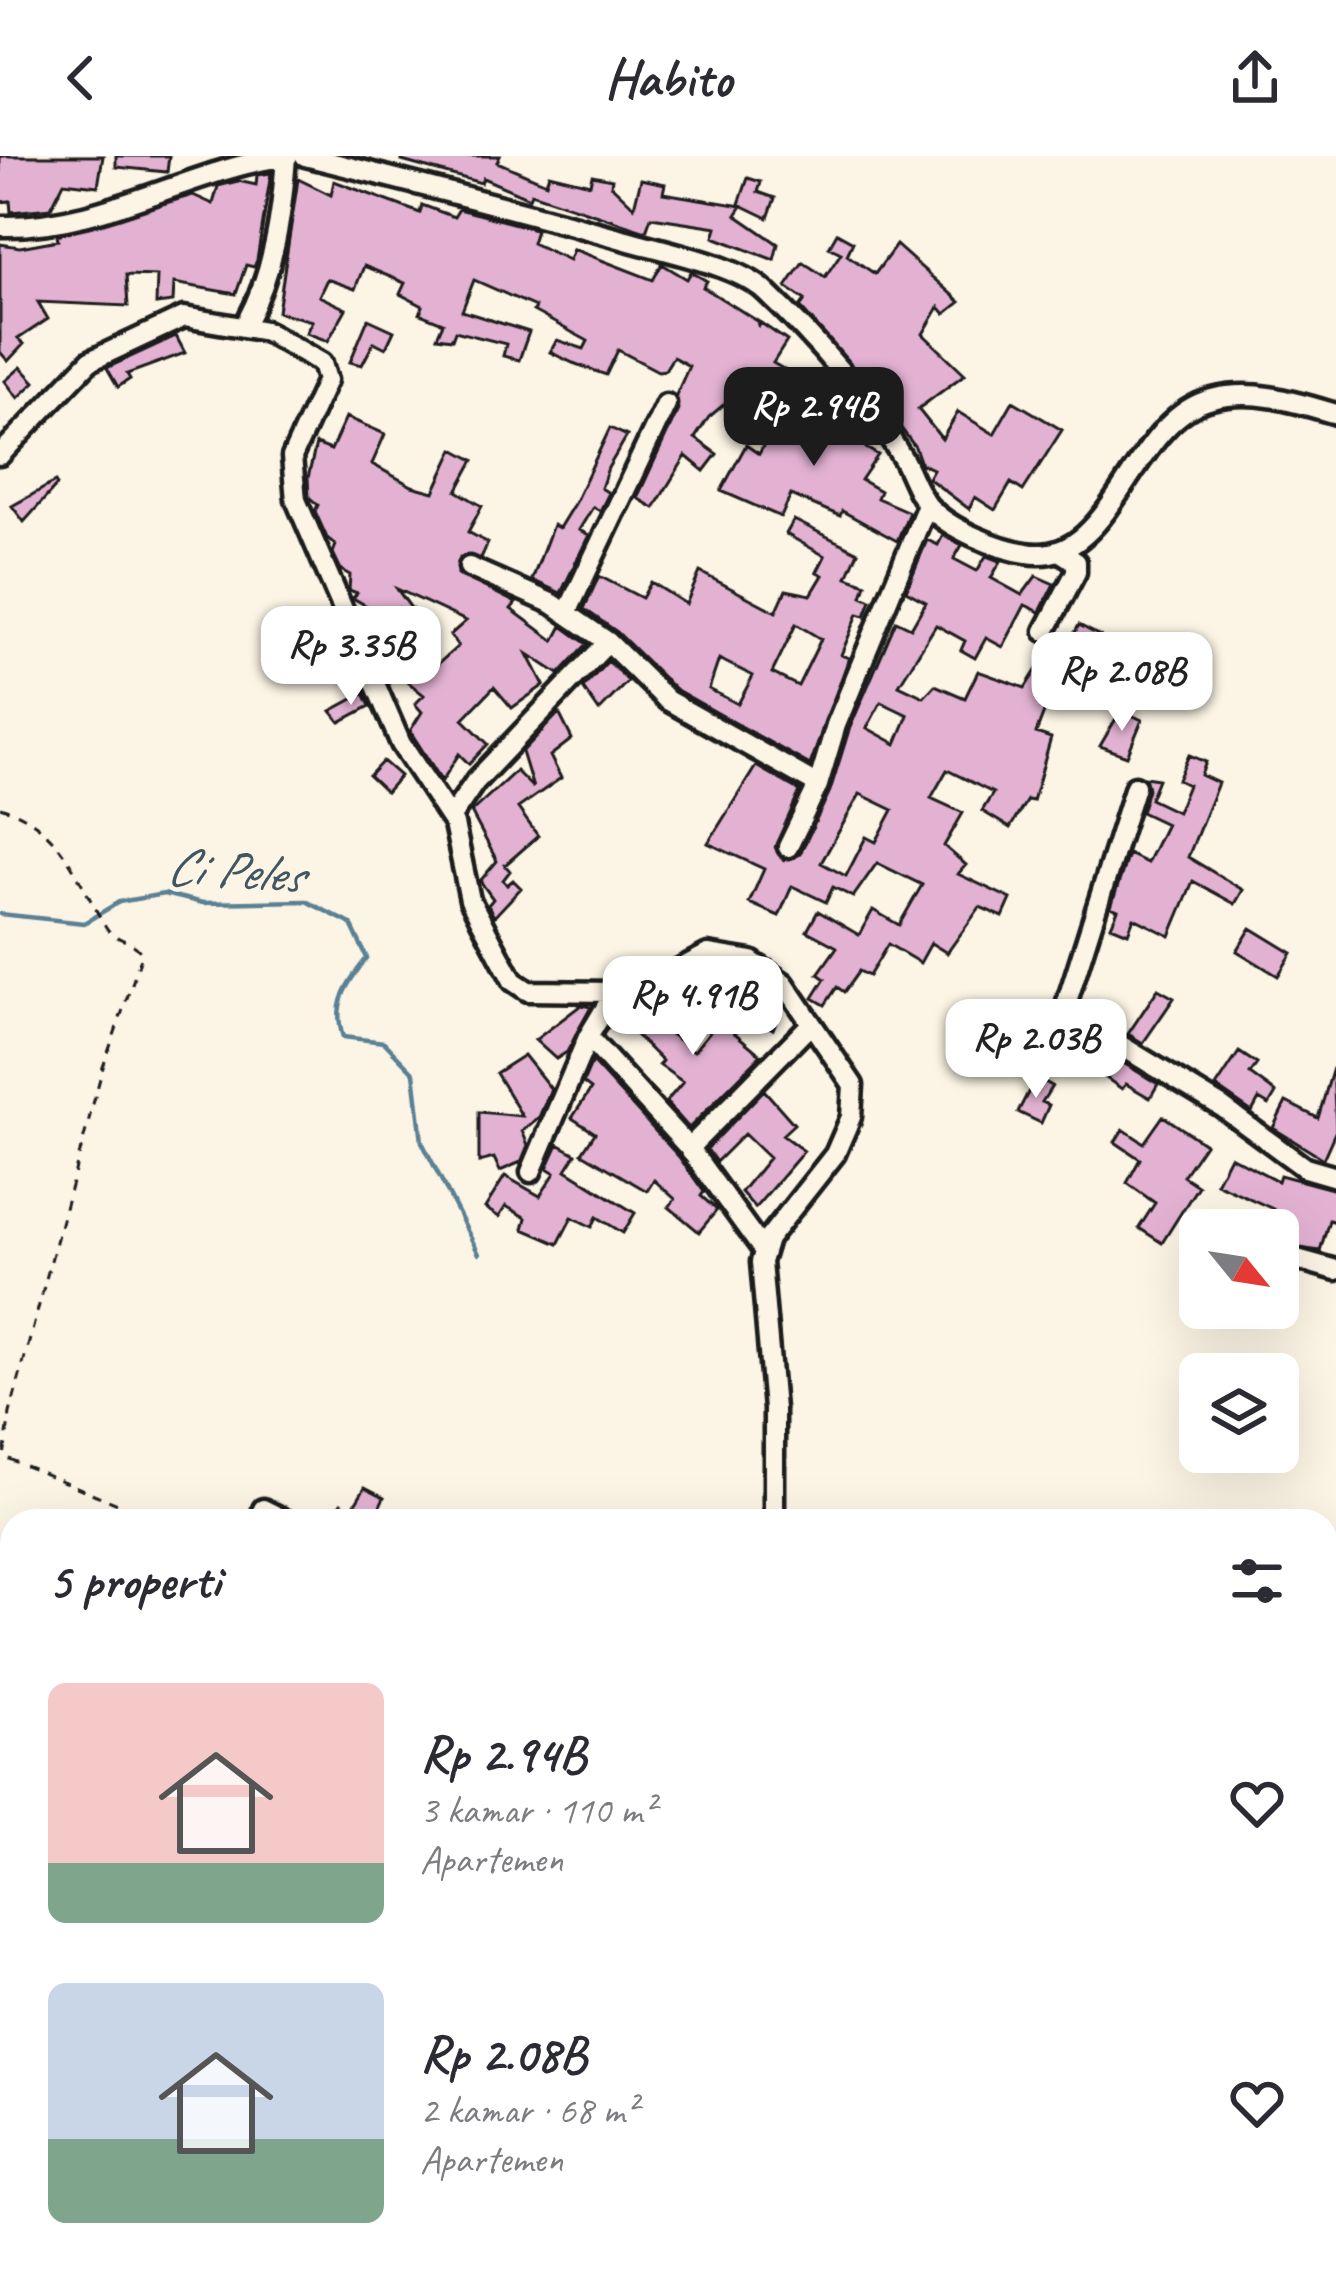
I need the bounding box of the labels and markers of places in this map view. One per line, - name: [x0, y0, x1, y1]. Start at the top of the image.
- pin: Rp 2.94B: [690, 367, 938, 469]
- pin: Rp 3.35B: [227, 606, 475, 708]
- pin: Rp 2.08B: [998, 632, 1246, 734]
- pin: Rp 4.91B: [569, 956, 817, 1058]
- pin: Rp 2.03B: [912, 999, 1160, 1101]

